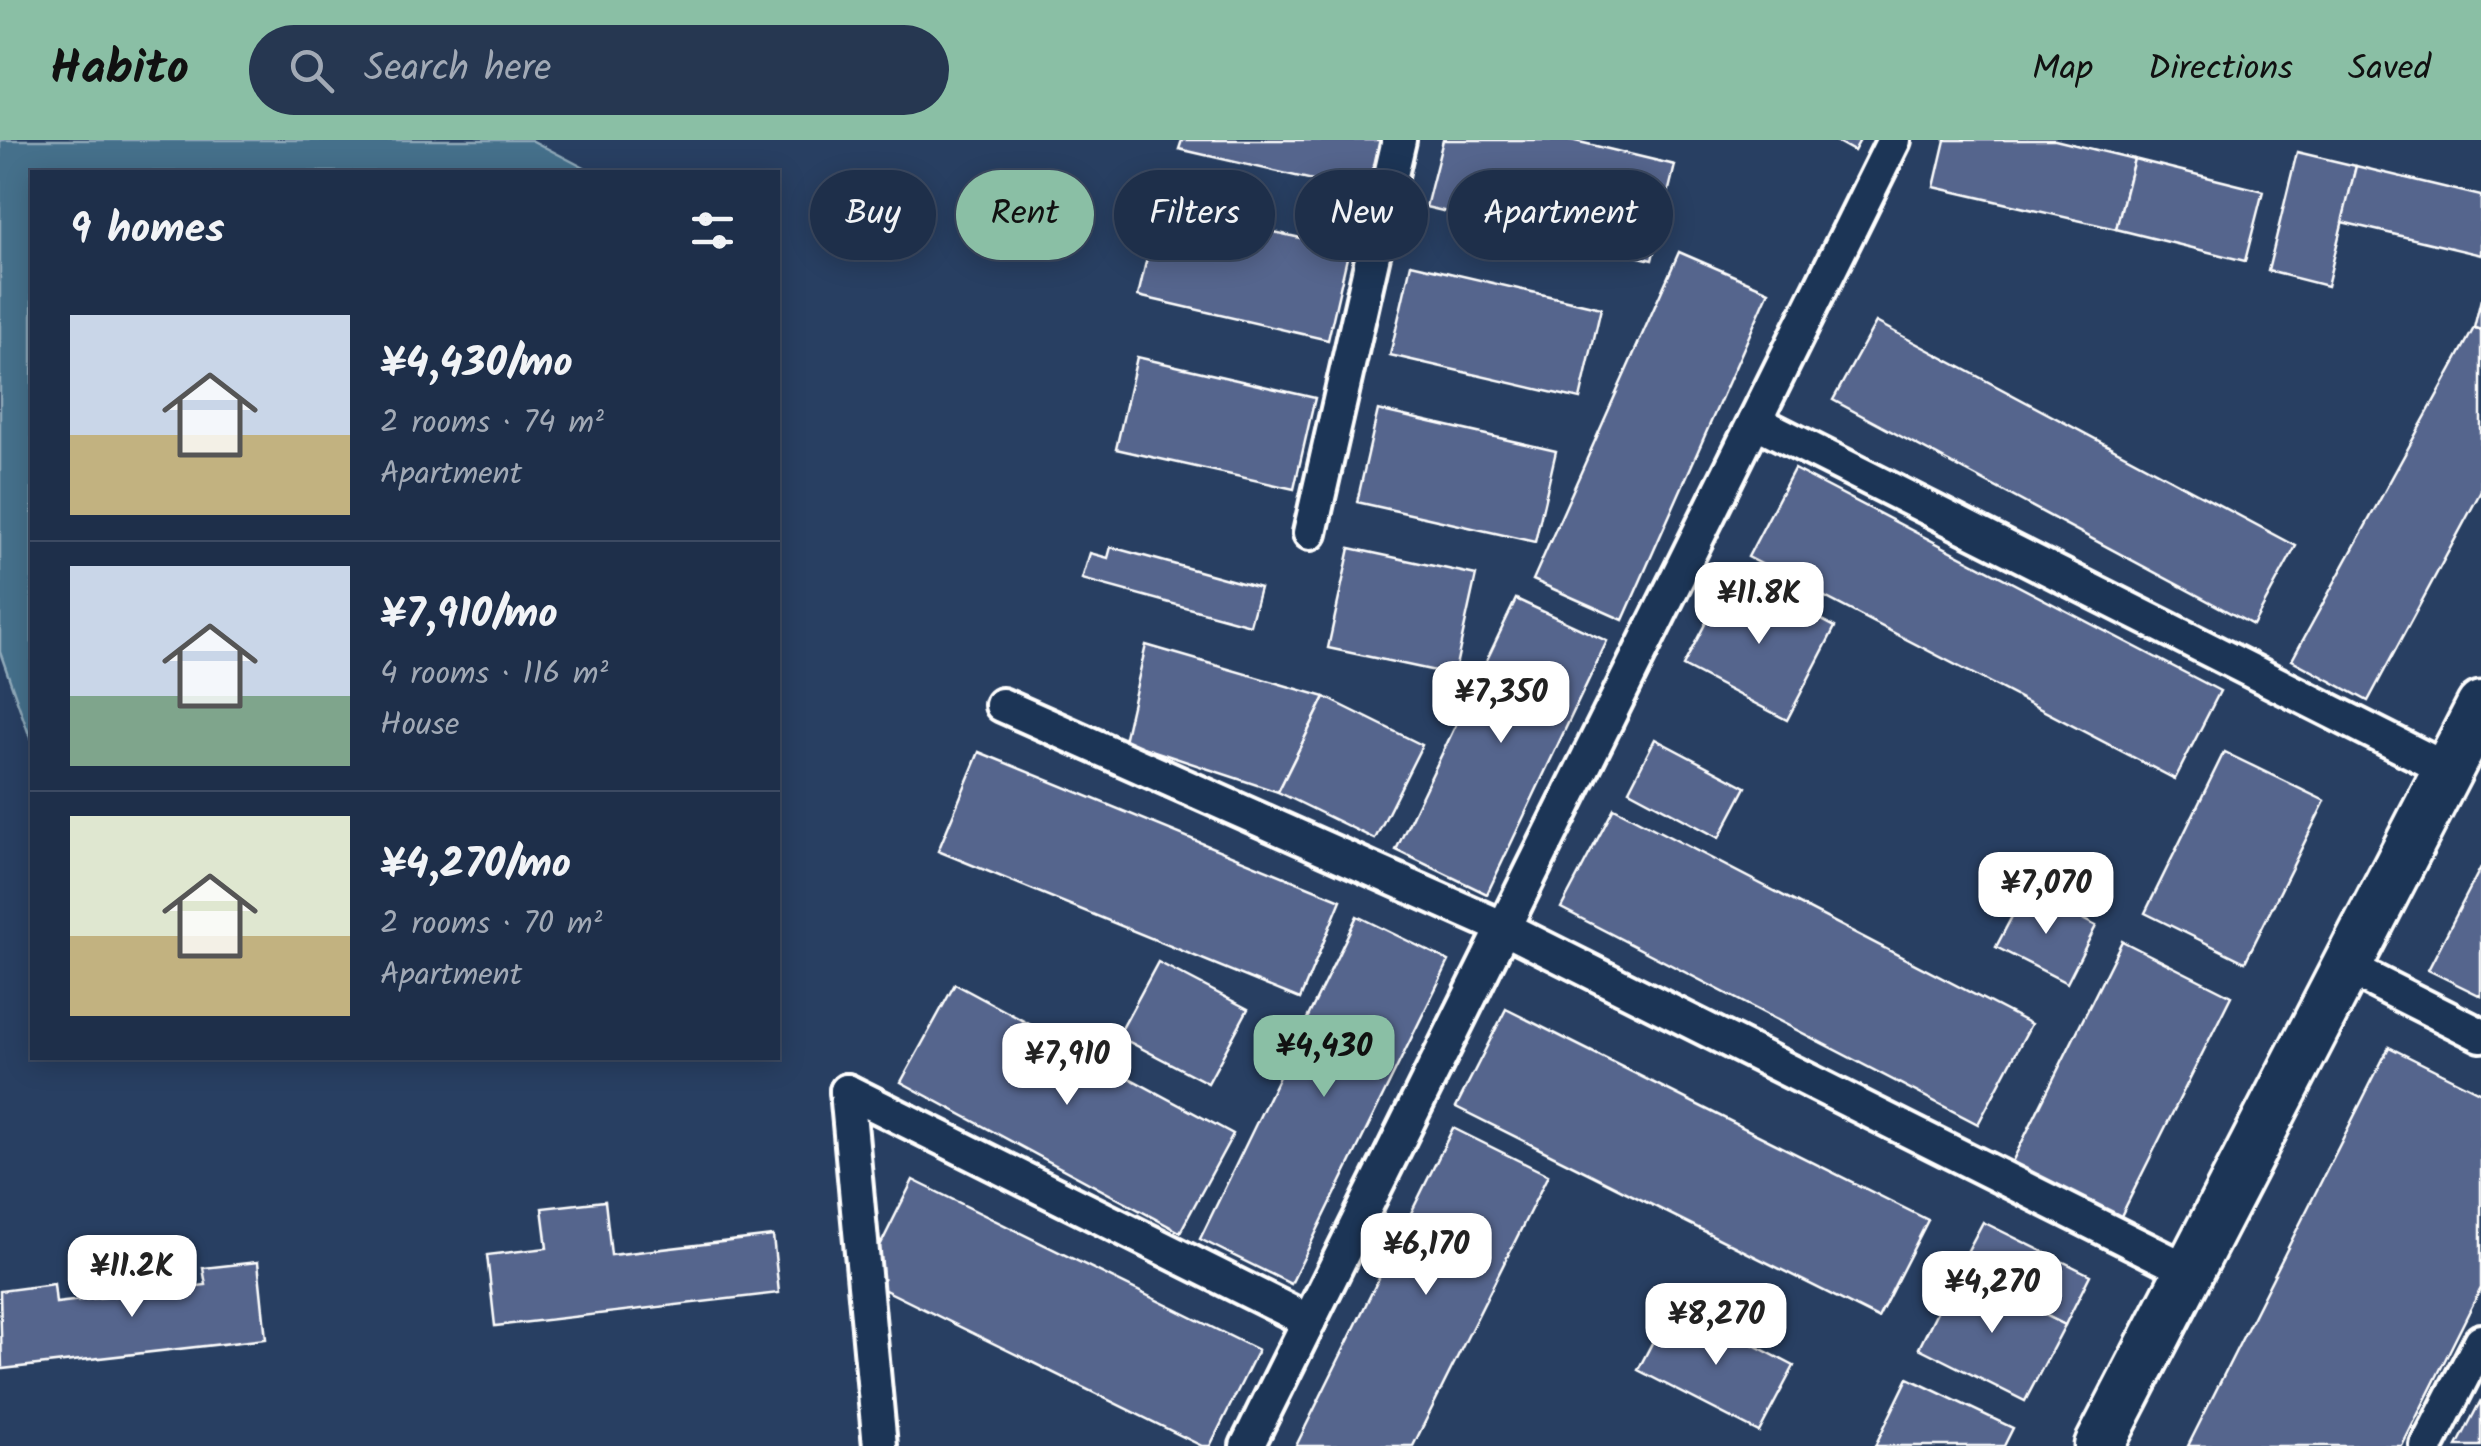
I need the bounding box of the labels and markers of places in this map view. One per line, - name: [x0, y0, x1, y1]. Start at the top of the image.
- pin: ¥11.8K: [1678, 562, 1840, 647]
- pin: ¥7,350: [1420, 661, 1582, 746]
- pin: ¥7,070: [1965, 852, 2127, 937]
- pin: ¥4,430: [1243, 1015, 1405, 1100]
- pin: ¥7,910: [986, 1023, 1148, 1108]
- pin: ¥6,170: [1345, 1213, 1507, 1298]
- pin: ¥11.2K: [51, 1235, 213, 1320]
- pin: ¥4,270: [1911, 1251, 2073, 1336]
- pin: ¥8,270: [1635, 1283, 1797, 1368]

